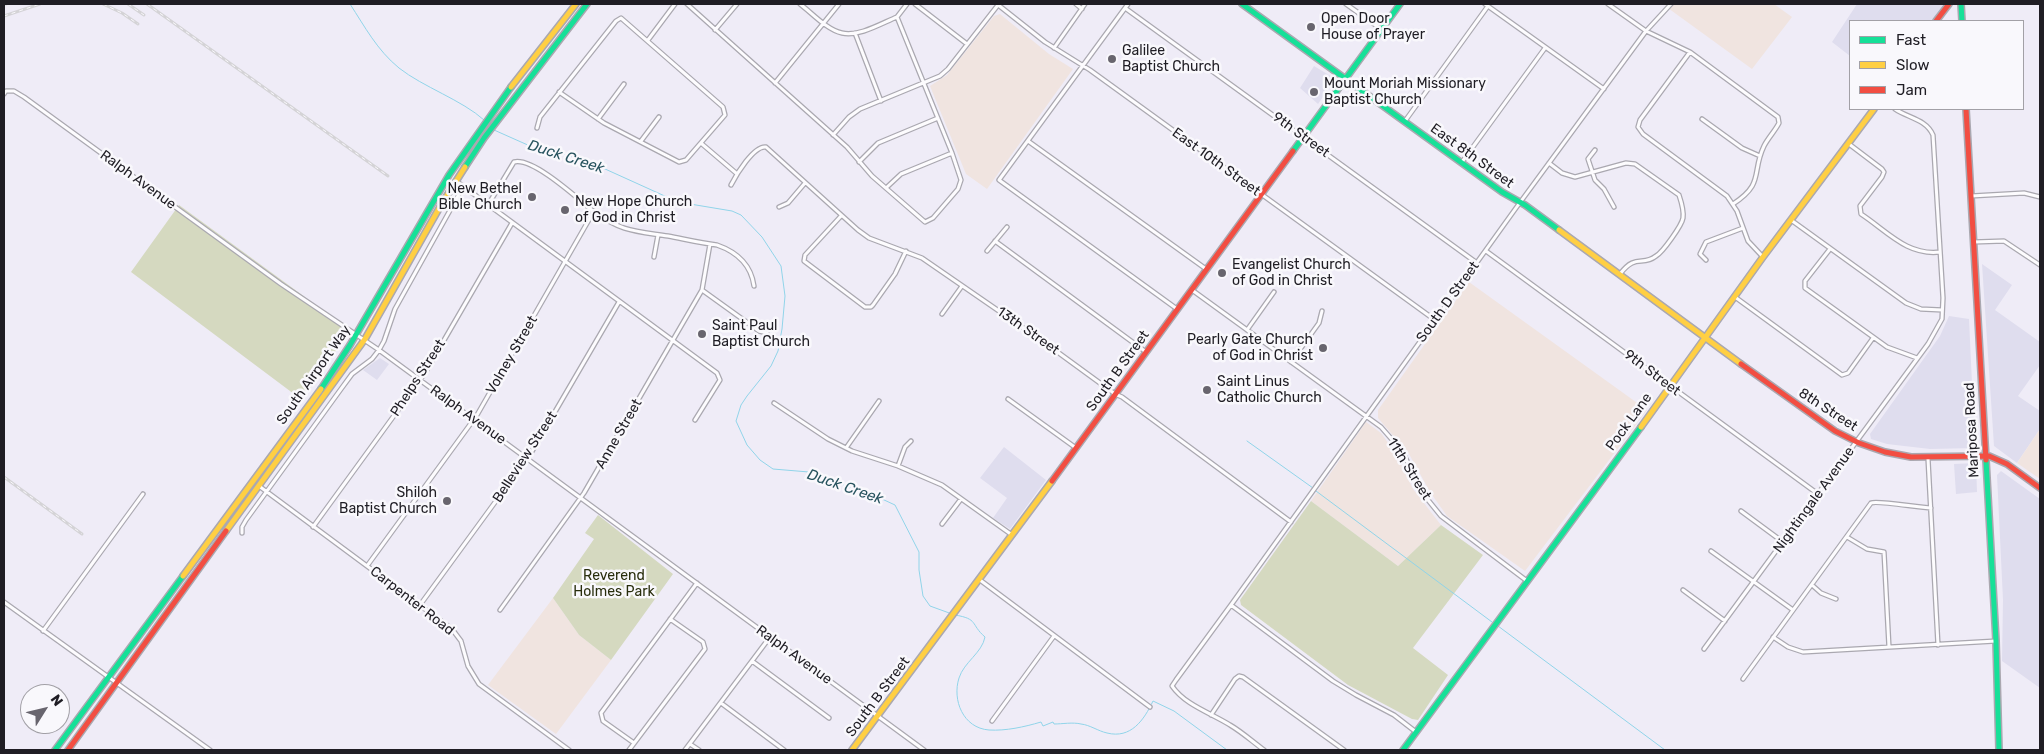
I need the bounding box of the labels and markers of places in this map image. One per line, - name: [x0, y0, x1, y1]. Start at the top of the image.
- place label: Open Door House of Prayer: [1321, 11, 1425, 44]
- marker: Open Door House of Prayer: [1305, 21, 1317, 33]
- place label: Galilee Baptist Church: [1122, 43, 1220, 75]
- marker: Galilee Baptist Church: [1106, 53, 1118, 65]
- place label: Mount Moriah Missionary Baptist Church: [1324, 76, 1486, 108]
- marker: Mount Moriah Missionary Baptist Church: [1308, 86, 1320, 98]
- place label: New Bethel Bible Church: [439, 181, 522, 213]
- marker: New Bethel Bible Church: [526, 191, 538, 203]
- place label: New Hope Church of God in Christ: [575, 194, 692, 226]
- marker: New Hope Church of God in Christ: [559, 204, 571, 216]
- place label: Evangelist Church of God in Christ: [1232, 257, 1351, 290]
- marker: Evangelist Church of God in Christ: [1216, 267, 1228, 279]
- place label: Saint Paul Baptist Church: [712, 318, 810, 351]
- marker: Saint Paul Baptist Church: [696, 328, 708, 340]
- place label: Pearly Gate Church of God in Christ: [1187, 332, 1313, 364]
- marker: Pearly Gate Church of God in Christ: [1317, 342, 1329, 354]
- place label: Saint Linus Catholic Church: [1217, 374, 1322, 407]
- marker: Saint Linus Catholic Church: [1201, 384, 1213, 396]
- place label: Shiloh Baptist Church: [339, 485, 437, 518]
- marker: Shiloh Baptist Church: [441, 495, 453, 507]

